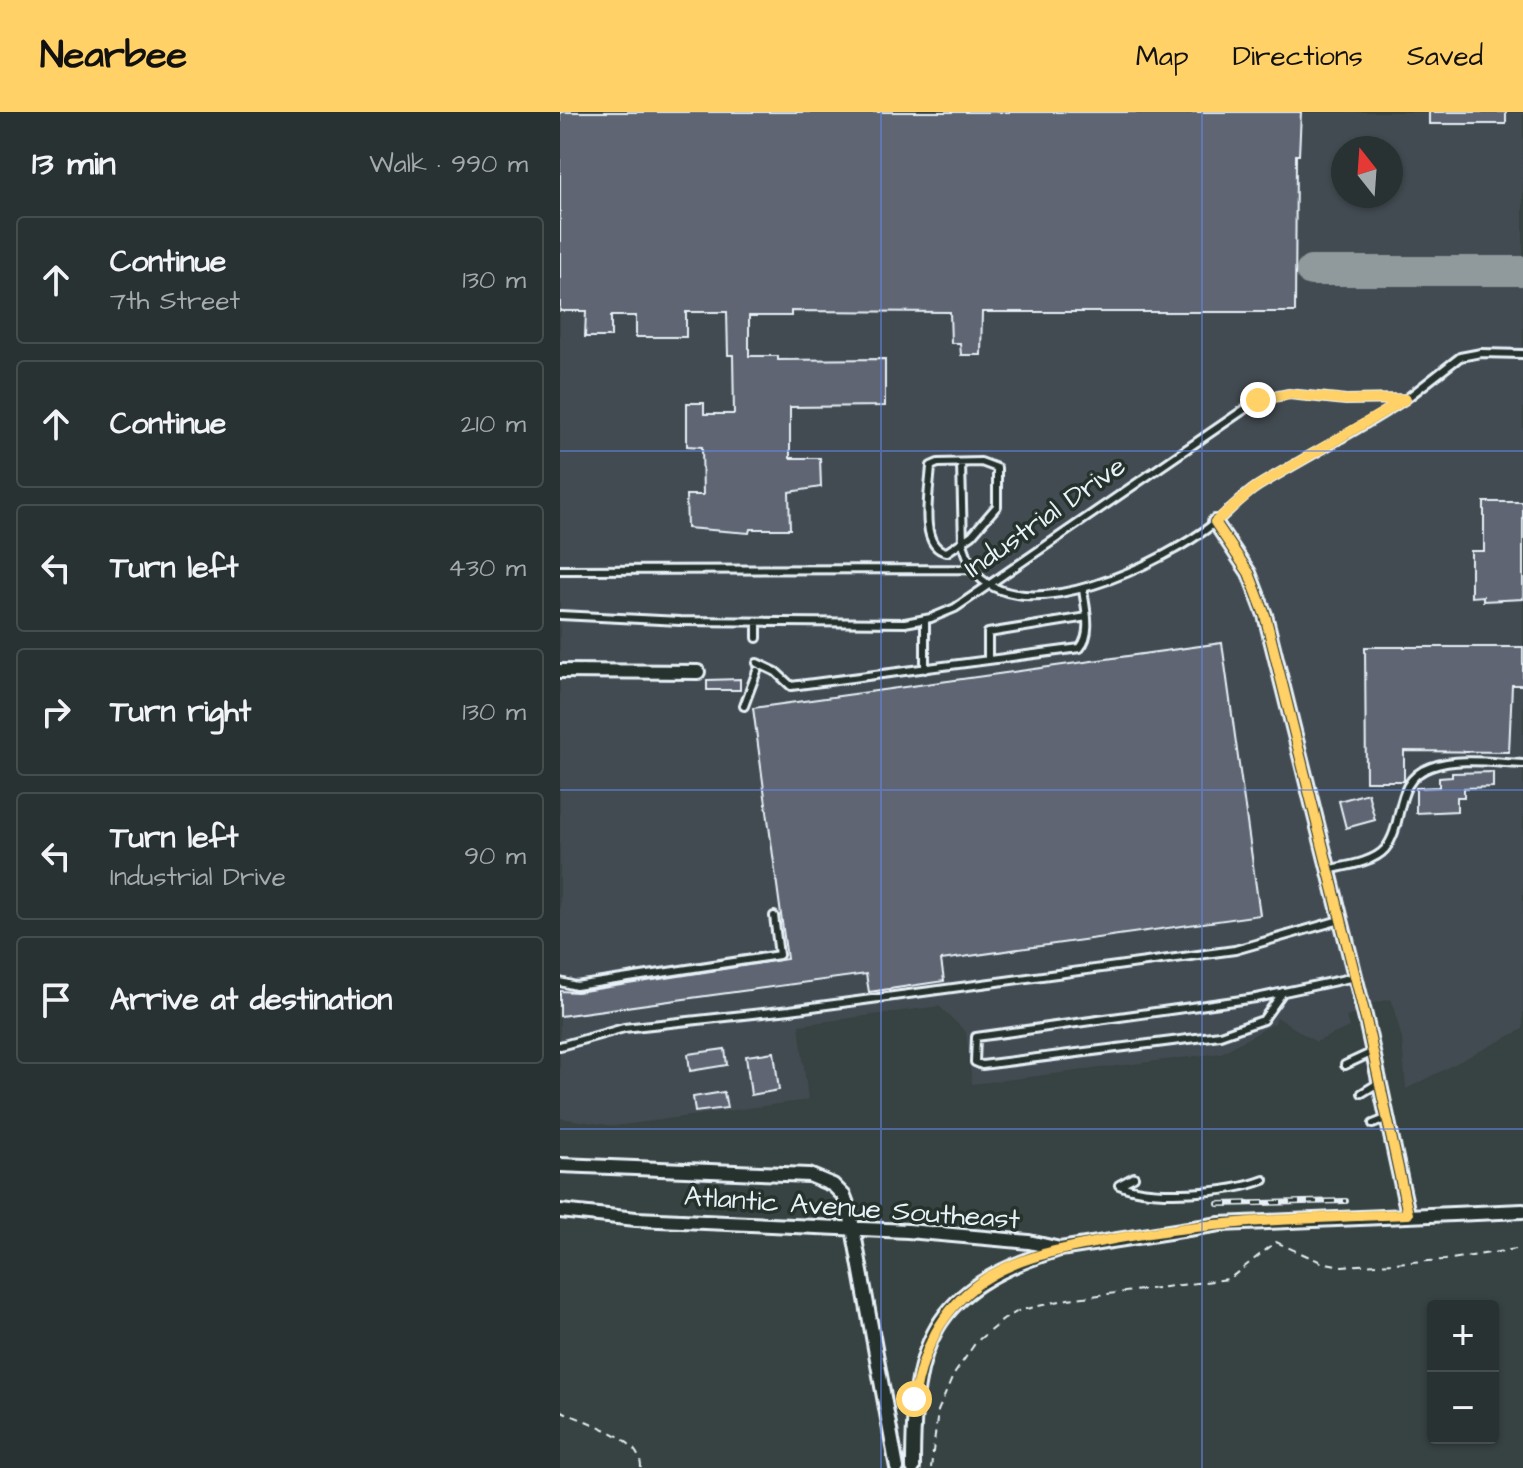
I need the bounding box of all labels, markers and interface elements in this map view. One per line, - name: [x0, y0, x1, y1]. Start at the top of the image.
- text: Nearbee: [40, 30, 187, 82]
- text: Map: [1136, 37, 1189, 76]
- text: Directions: [1233, 37, 1363, 76]
- text: Saved: [1407, 37, 1483, 76]
- north arrow: [1331, 136, 1403, 208]
- text: 13 min: [32, 140, 116, 188]
- text: Walk · 990 m: [369, 146, 528, 182]
- text: Continue: [110, 241, 226, 283]
- icon: ahead: [34, 258, 78, 302]
- text: 130 m: [462, 262, 526, 298]
- text: 7th Street: [110, 283, 240, 319]
- route end: [1240, 382, 1276, 418]
- icon: ahead: [34, 402, 78, 446]
- text: Continue: [110, 403, 226, 445]
- text: 210 m: [461, 406, 526, 442]
- street label: Industrial Drive: [956, 447, 1134, 587]
- icon: left: [34, 546, 78, 590]
- text: Turn left: [110, 547, 238, 589]
- text: 430 m: [448, 550, 526, 586]
- icon: right: [34, 690, 78, 734]
- text: Turn right: [110, 691, 251, 733]
- text: 130 m: [462, 694, 526, 730]
- text: Turn left: [110, 817, 238, 859]
- icon: left: [34, 834, 78, 878]
- text: 90 m: [464, 838, 526, 874]
- text: Industrial Drive: [110, 859, 286, 895]
- icon: arrive: [34, 978, 78, 1022]
- text: Arrive at destination: [110, 979, 392, 1021]
- street label: Atlantic Avenue Southeast: [683, 1177, 1022, 1239]
- map controls: [1427, 1300, 1499, 1444]
- button: +: [1427, 1300, 1499, 1372]
- button: −: [1427, 1372, 1499, 1444]
- route start: [896, 1381, 932, 1417]

